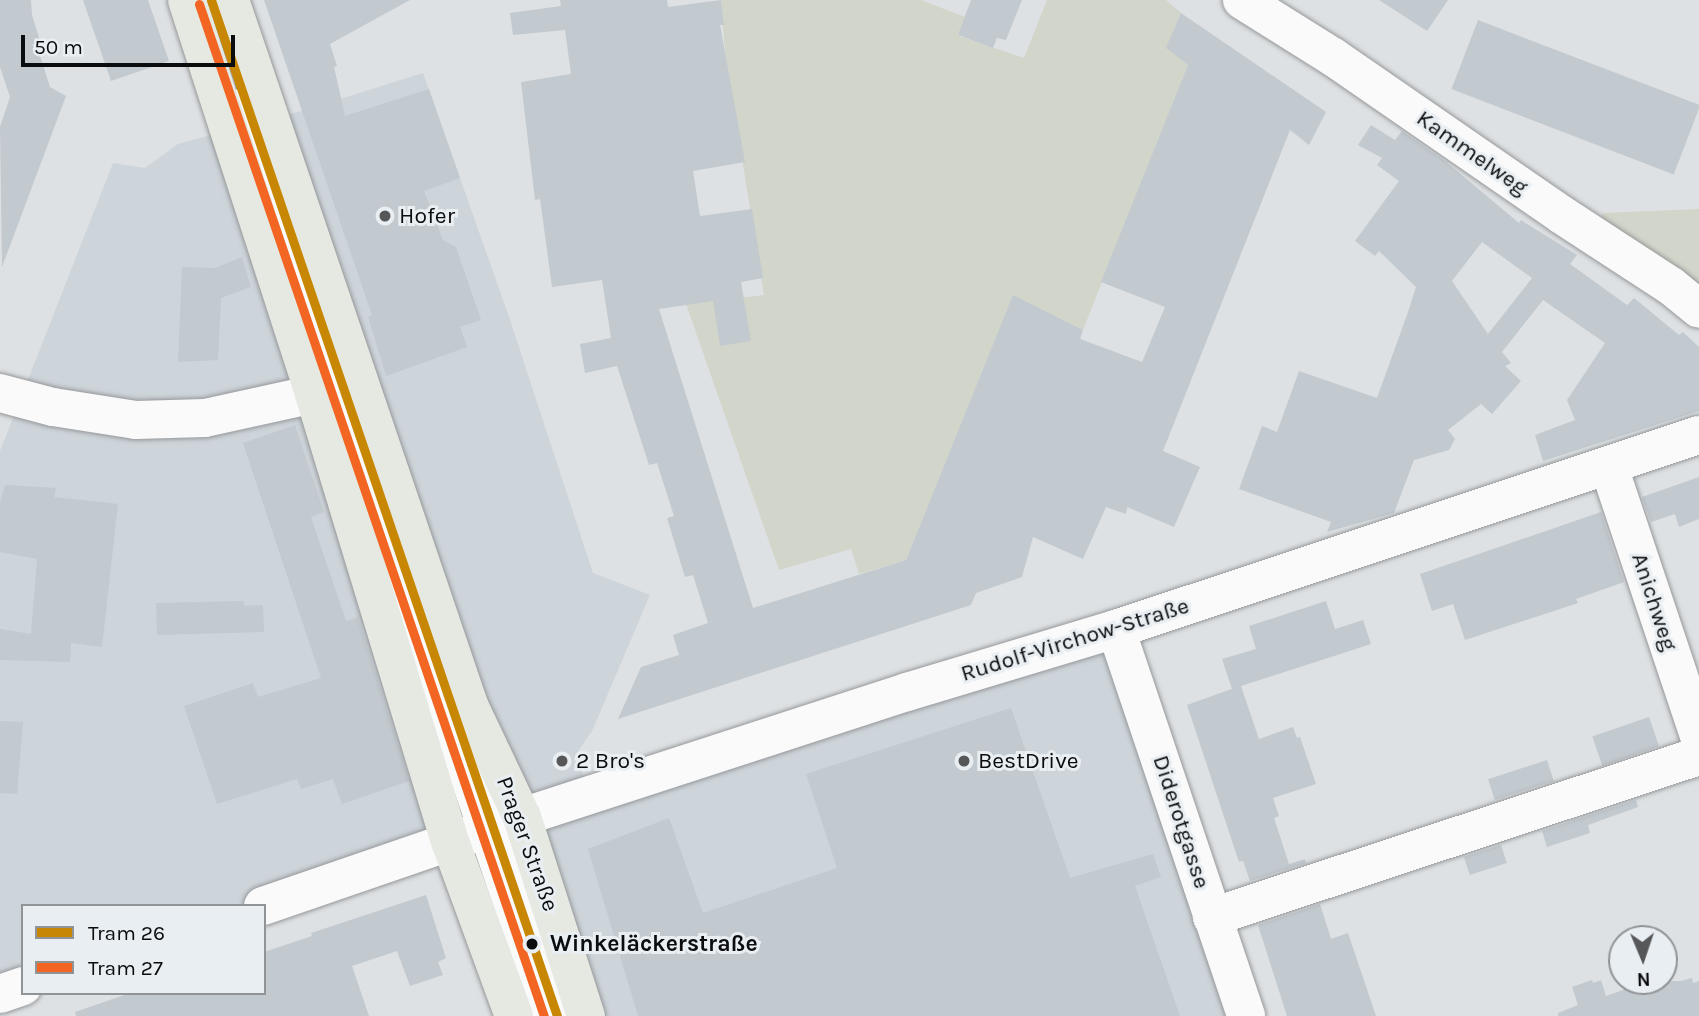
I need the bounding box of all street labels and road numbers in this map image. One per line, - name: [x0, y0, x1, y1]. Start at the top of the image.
- street label: Kammelweg: [1411, 105, 1533, 201]
- street label: Anichweg: [1625, 550, 1683, 654]
- street label: Rudolf-Virchow-Straße: [958, 592, 1192, 688]
- street label: Diderotgasse: [1146, 752, 1216, 892]
- street label: Prager Straße: [490, 773, 564, 915]

